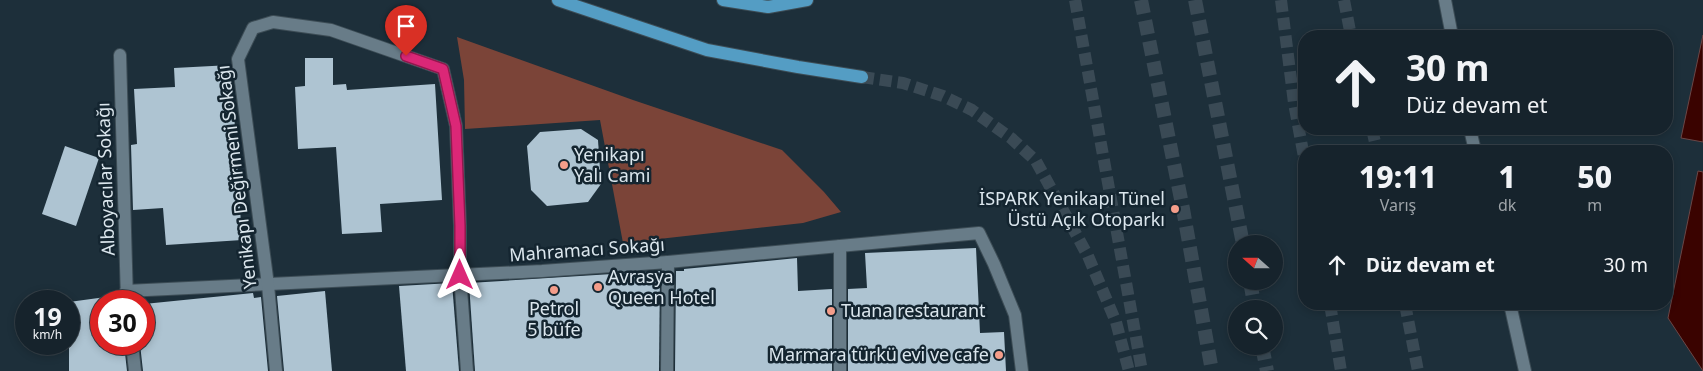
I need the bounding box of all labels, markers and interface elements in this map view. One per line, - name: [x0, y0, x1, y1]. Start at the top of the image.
- pin: [385, 5, 427, 56]
- icon: arrive: [392, 12, 420, 40]
- text: 30 m: [1406, 44, 1489, 91]
- icon: ahead: [1323, 50, 1388, 115]
- street label: Yenikapı Değirmeni Sokağı: [210, 64, 262, 290]
- text: Düz devam et: [1406, 89, 1547, 119]
- street label: Alboyacılar Sokağı: [90, 102, 120, 256]
- place label: Yenikapı Yalı Cami: [574, 142, 650, 187]
- text: 19:11: [1359, 156, 1437, 197]
- text: 1: [1498, 156, 1516, 197]
- text: 50: [1577, 156, 1612, 197]
- marker: Yenikapı Yalı Cami: [558, 159, 570, 171]
- place label: İSPARK Yenikapı Tünel Üstü Açık Otoparkı: [979, 186, 1165, 231]
- text: Varış: [1380, 194, 1416, 216]
- text: dk: [1498, 194, 1516, 216]
- text: m: [1587, 194, 1602, 216]
- marker: İSPARK Yenikapı Tünel Üstü Açık Otoparkı: [1169, 203, 1181, 215]
- street label: Mahramacı Sokağı: [508, 232, 665, 266]
- north arrow: [1228, 235, 1282, 290]
- map controls: [1228, 235, 1283, 355]
- position arrow: [433, 248, 485, 300]
- icon: ahead: [1323, 251, 1351, 279]
- text: Düz devam et: [1366, 252, 1495, 278]
- text: 30 m: [1604, 252, 1648, 278]
- place label: Avrasya Queen Hotel: [608, 264, 715, 309]
- marker: Avrasya Queen Hotel: [592, 281, 604, 293]
- marker: Petrol 5 büfe: [548, 284, 560, 296]
- speed limit sign: 30: [90, 290, 155, 355]
- place label: Petrol 5 büfe: [527, 296, 581, 341]
- place label: Tuana restaurant: [841, 298, 986, 322]
- text: 19: [33, 299, 62, 333]
- button: search: [1228, 300, 1283, 355]
- marker: Tuana restaurant: [825, 305, 837, 317]
- text: km/h: [33, 326, 62, 343]
- place label: Marmara türkü evi ve cafe: [769, 342, 989, 366]
- marker: Marmara türkü evi ve cafe: [993, 349, 1005, 361]

